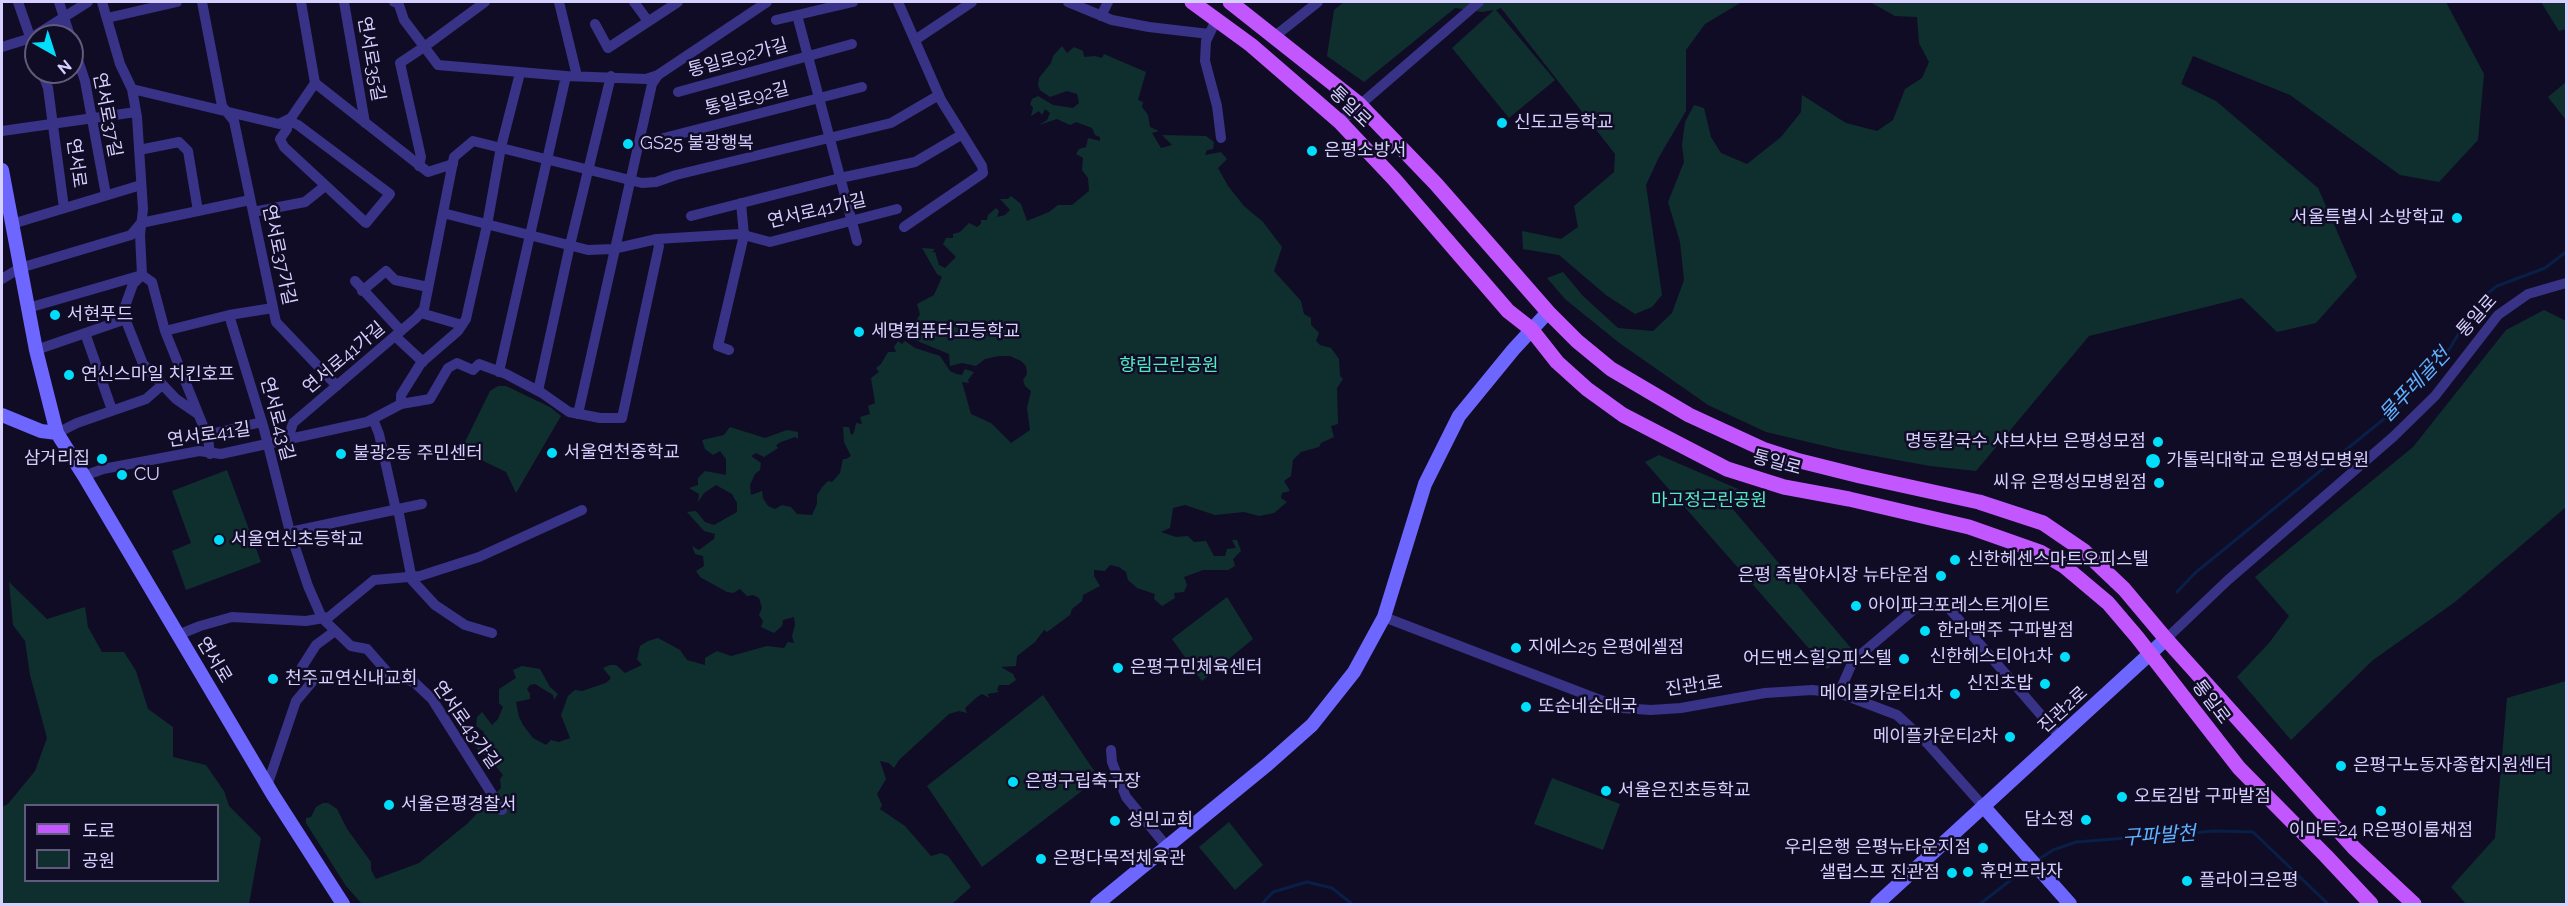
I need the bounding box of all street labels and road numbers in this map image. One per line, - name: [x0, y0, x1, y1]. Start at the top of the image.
- street label: 연서로35길: [353, 15, 389, 103]
- street label: 통일로92가길: [686, 34, 790, 82]
- street label: 연서로37길: [88, 71, 126, 159]
- street label: 통일로92길: [703, 78, 791, 120]
- street label: 통일로: [1325, 82, 1375, 132]
- street label: 연서로: [62, 137, 90, 189]
- street label: 연서로41가길: [766, 189, 868, 233]
- street label: 연서로37가길: [258, 203, 300, 307]
- street label: 통일로: [2452, 290, 2502, 342]
- street label: 연서로41가길: [299, 317, 389, 399]
- street label: 연서로43길: [255, 375, 299, 463]
- street label: 연서로41길: [166, 418, 252, 452]
- street label: 통일로: [1750, 446, 1804, 480]
- street label: 연서로: [192, 633, 236, 687]
- street label: 진관1로: [1664, 671, 1724, 701]
- street label: 통일로: [2187, 676, 2235, 728]
- street label: 연서로43가길: [428, 677, 504, 773]
- street label: 진관2로: [2034, 682, 2092, 738]

